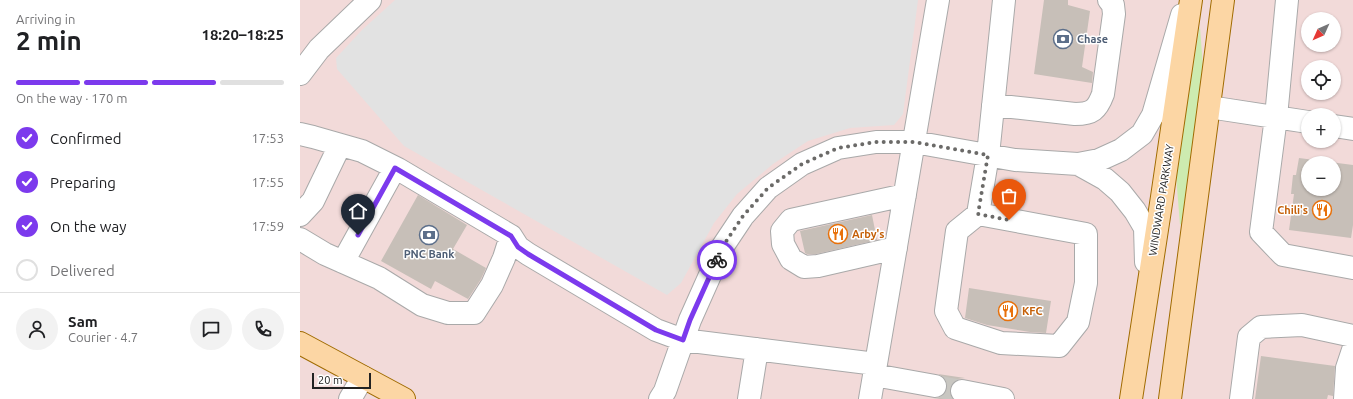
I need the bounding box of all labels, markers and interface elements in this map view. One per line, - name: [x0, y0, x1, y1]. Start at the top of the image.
- text: Arriving in: [16, 12, 75, 26]
- north arrow: [1301, 12, 1341, 52]
- map controls: [1301, 12, 1341, 196]
- text: 2 min: [16, 26, 82, 55]
- text: 18:20–18:25: [201, 26, 284, 43]
- bank icon: Chase: [1052, 28, 1074, 50]
- place label: Chase: [1077, 33, 1108, 45]
- button: locate: [1301, 60, 1341, 100]
- text: On the way · 170 m: [16, 91, 128, 105]
- button: +: [1301, 108, 1341, 148]
- icon: check: [16, 127, 38, 149]
- text: Confirmed: [50, 130, 122, 147]
- text: 17:53: [251, 131, 284, 145]
- street label: WINDWARD PARKWAY: [1146, 143, 1176, 257]
- button: −: [1301, 156, 1341, 196]
- icon: check: [16, 171, 38, 193]
- text: Preparing: [50, 174, 116, 191]
- text: 17:55: [251, 175, 284, 189]
- pin: [992, 179, 1026, 220]
- icon: bag: [998, 185, 1020, 207]
- pin: [341, 194, 375, 235]
- restaurant icon: Chili's: [1311, 199, 1333, 221]
- icon: home: [347, 200, 369, 222]
- place label: Chili's: [1277, 204, 1308, 216]
- icon: check: [16, 215, 38, 237]
- text: On the way: [50, 218, 126, 235]
- text: 17:59: [251, 219, 284, 233]
- restaurant icon: Arby's: [827, 223, 849, 245]
- bank icon: PNC Bank: [418, 224, 440, 246]
- place label: Arby's: [852, 228, 884, 240]
- courier: [697, 240, 737, 280]
- place label: PNC Bank: [404, 248, 455, 260]
- icon: bike: [706, 249, 728, 271]
- text: Delivered: [50, 262, 115, 279]
- restaurant icon: KFC: [997, 300, 1019, 322]
- place label: KFC: [1022, 305, 1042, 317]
- button: person: [16, 308, 58, 350]
- button: chat: [190, 308, 232, 350]
- button: phone: [242, 308, 284, 350]
- text: Sam: [68, 313, 98, 330]
- text: Courier · 4.7: [68, 330, 138, 344]
- scale bar: [312, 371, 371, 390]
- text: 20 m: [318, 374, 342, 386]

